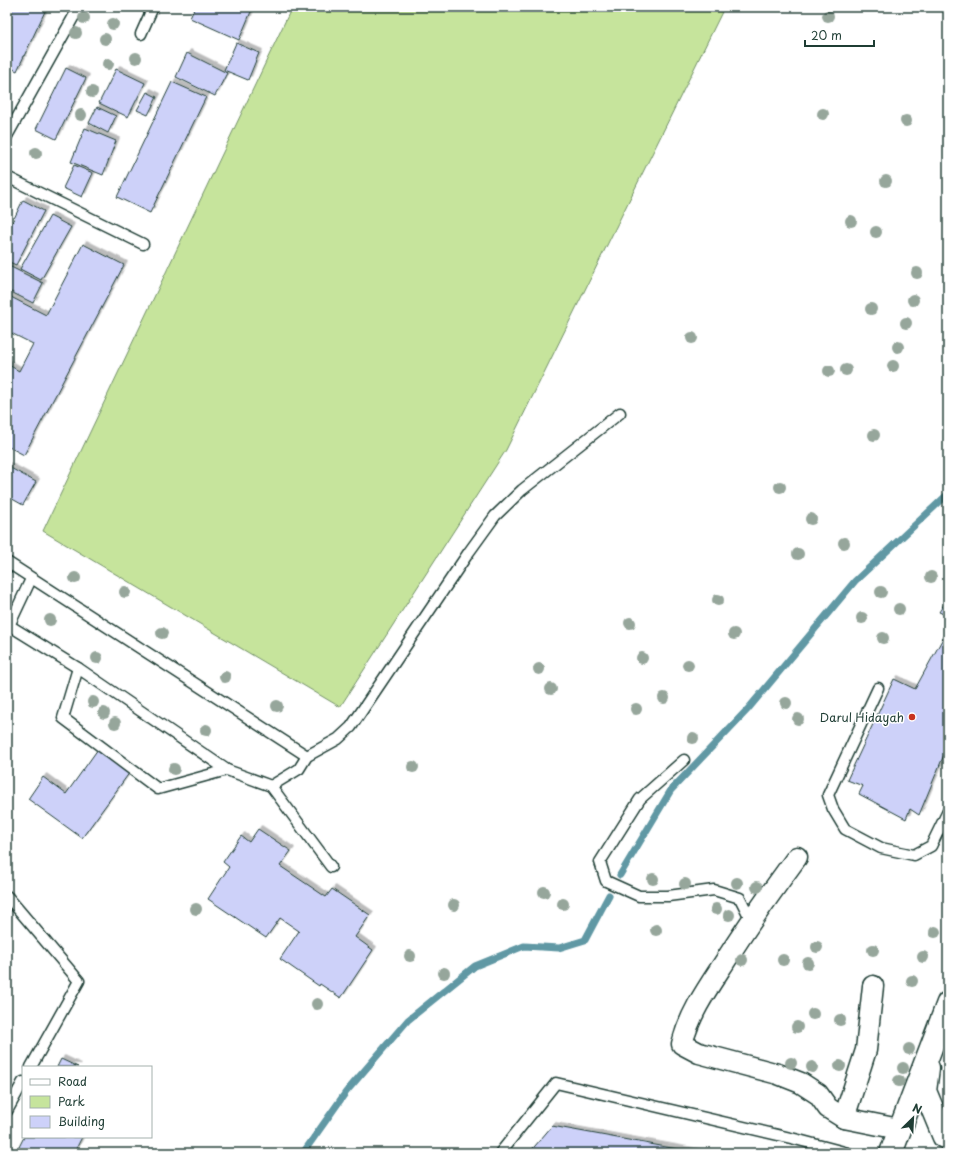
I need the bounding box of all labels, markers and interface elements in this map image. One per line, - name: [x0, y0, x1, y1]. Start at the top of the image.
- scale bar: [805, 22, 874, 48]
- text: 20 m: [811, 26, 842, 44]
- place label: Darul Hidayah: [820, 708, 904, 726]
- marker: Darul Hidayah: [907, 712, 917, 722]
- legend: [22, 1066, 152, 1138]
- text: Road: [58, 1072, 87, 1090]
- text: Park: [58, 1092, 85, 1110]
- north arrow: [893, 1098, 933, 1138]
- text: N: [910, 1099, 925, 1118]
- text: Building: [58, 1112, 105, 1130]

